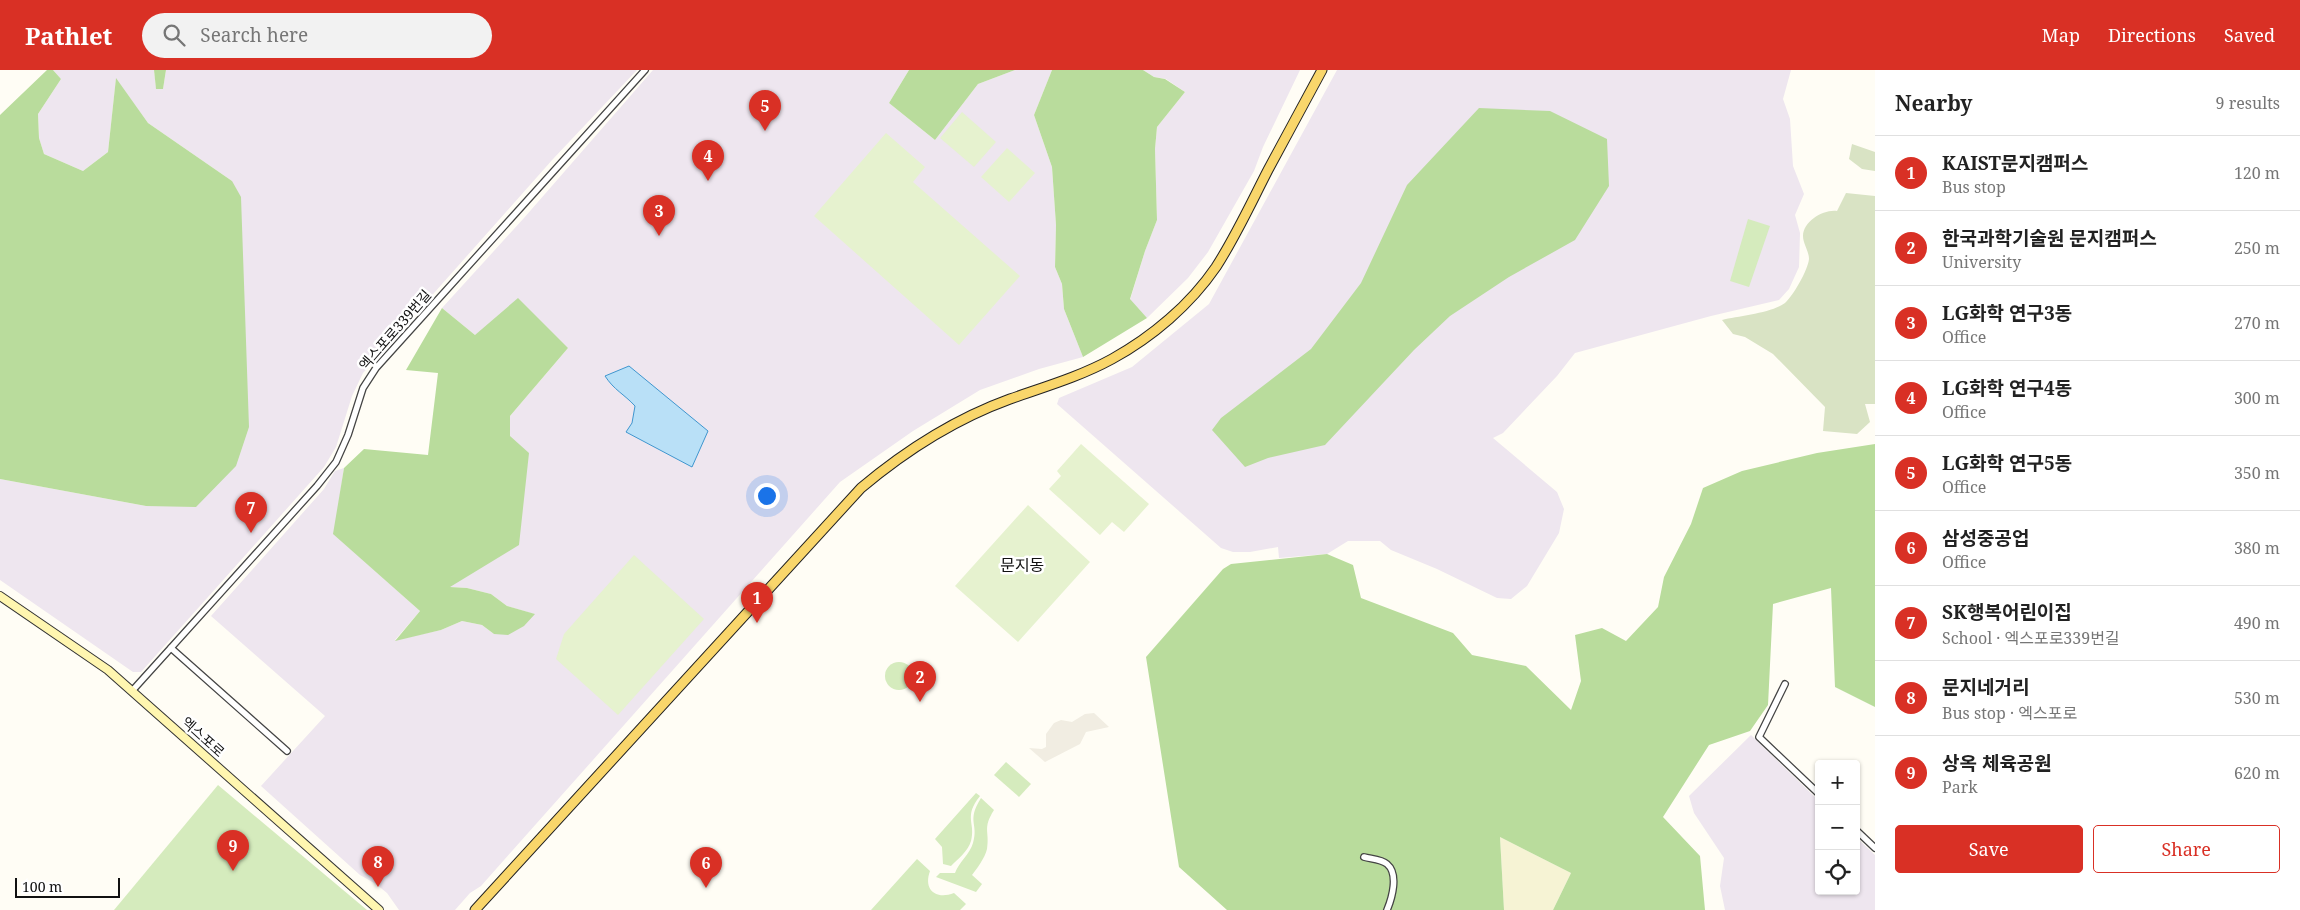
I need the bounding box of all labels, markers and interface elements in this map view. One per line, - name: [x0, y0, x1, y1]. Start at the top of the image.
- search box: [142, 13, 492, 58]
- text: Pathlet: [25, 19, 112, 52]
- icon: search: [160, 21, 188, 49]
- text: Search here: [200, 22, 308, 48]
- text: Map: [2042, 23, 2080, 47]
- text: Directions: [2108, 23, 2196, 47]
- text: Saved: [2224, 23, 2275, 47]
- text: Nearby: [1895, 89, 1973, 117]
- pin: 5: [749, 90, 781, 131]
- text: 9 results: [2216, 92, 2280, 114]
- pin: 4: [692, 140, 724, 181]
- text: KAIST문지캠퍼스: [1942, 150, 2088, 176]
- text: 1: [1906, 162, 1916, 184]
- text: 120 m: [2234, 162, 2280, 184]
- text: Bus stop: [1942, 176, 2006, 198]
- pin: 3: [643, 195, 675, 236]
- text: 한국과학기술원 문지캠퍼스: [1942, 225, 2157, 251]
- text: 2: [1906, 237, 1916, 259]
- text: 250 m: [2234, 237, 2280, 259]
- text: University: [1942, 251, 2021, 273]
- street label: 엑스포로339번길: [354, 285, 435, 374]
- text: LG화학 연구3동: [1942, 300, 2072, 326]
- text: 3: [1906, 312, 1916, 334]
- text: 270 m: [2234, 312, 2280, 334]
- text: Office: [1942, 326, 1986, 348]
- text: LG화학 연구4동: [1942, 375, 2072, 401]
- text: 4: [1906, 387, 1916, 409]
- text: 300 m: [2234, 387, 2280, 409]
- text: Office: [1942, 401, 1986, 423]
- text: LG화학 연구5동: [1942, 450, 2072, 476]
- text: 5: [1906, 462, 1916, 484]
- text: 350 m: [2234, 462, 2280, 484]
- text: Office: [1942, 476, 1986, 498]
- your location: [754, 483, 780, 509]
- pin: 7: [235, 492, 267, 533]
- text: 삼성중공업: [1942, 525, 2029, 551]
- text: 6: [1906, 537, 1916, 559]
- text: 380 m: [2234, 537, 2280, 559]
- text: Office: [1942, 551, 1986, 573]
- district label: 문지동: [1000, 554, 1044, 576]
- pin: 1: [741, 582, 773, 623]
- text: SK행복어린이집: [1942, 599, 2072, 625]
- text: 7: [1906, 612, 1916, 634]
- text: 490 m: [2234, 612, 2280, 634]
- text: School · 엑스포로339번길: [1942, 627, 2120, 649]
- pin: 2: [904, 661, 936, 702]
- text: 문지네거리: [1942, 674, 2029, 700]
- text: 8: [1906, 687, 1916, 709]
- text: 530 m: [2234, 687, 2280, 709]
- text: Bus stop · 엑스포로: [1942, 702, 2077, 724]
- street label: 엑스포로: [178, 712, 229, 761]
- text: 상옥 체육공원: [1942, 750, 2052, 776]
- map controls: [1815, 760, 1860, 895]
- button: +: [1815, 760, 1860, 805]
- text: 9: [1906, 762, 1916, 784]
- text: 620 m: [2234, 762, 2280, 784]
- text: Park: [1942, 776, 1978, 798]
- button: −: [1815, 805, 1860, 850]
- button: Save: [1895, 825, 2083, 873]
- button: Share: [2093, 825, 2280, 873]
- pin: 9: [217, 830, 249, 871]
- pin: 8: [362, 846, 394, 887]
- pin: 6: [690, 847, 722, 888]
- button: locate: [1815, 850, 1860, 895]
- scale bar: [15, 875, 120, 898]
- text: 100 m: [22, 877, 62, 896]

